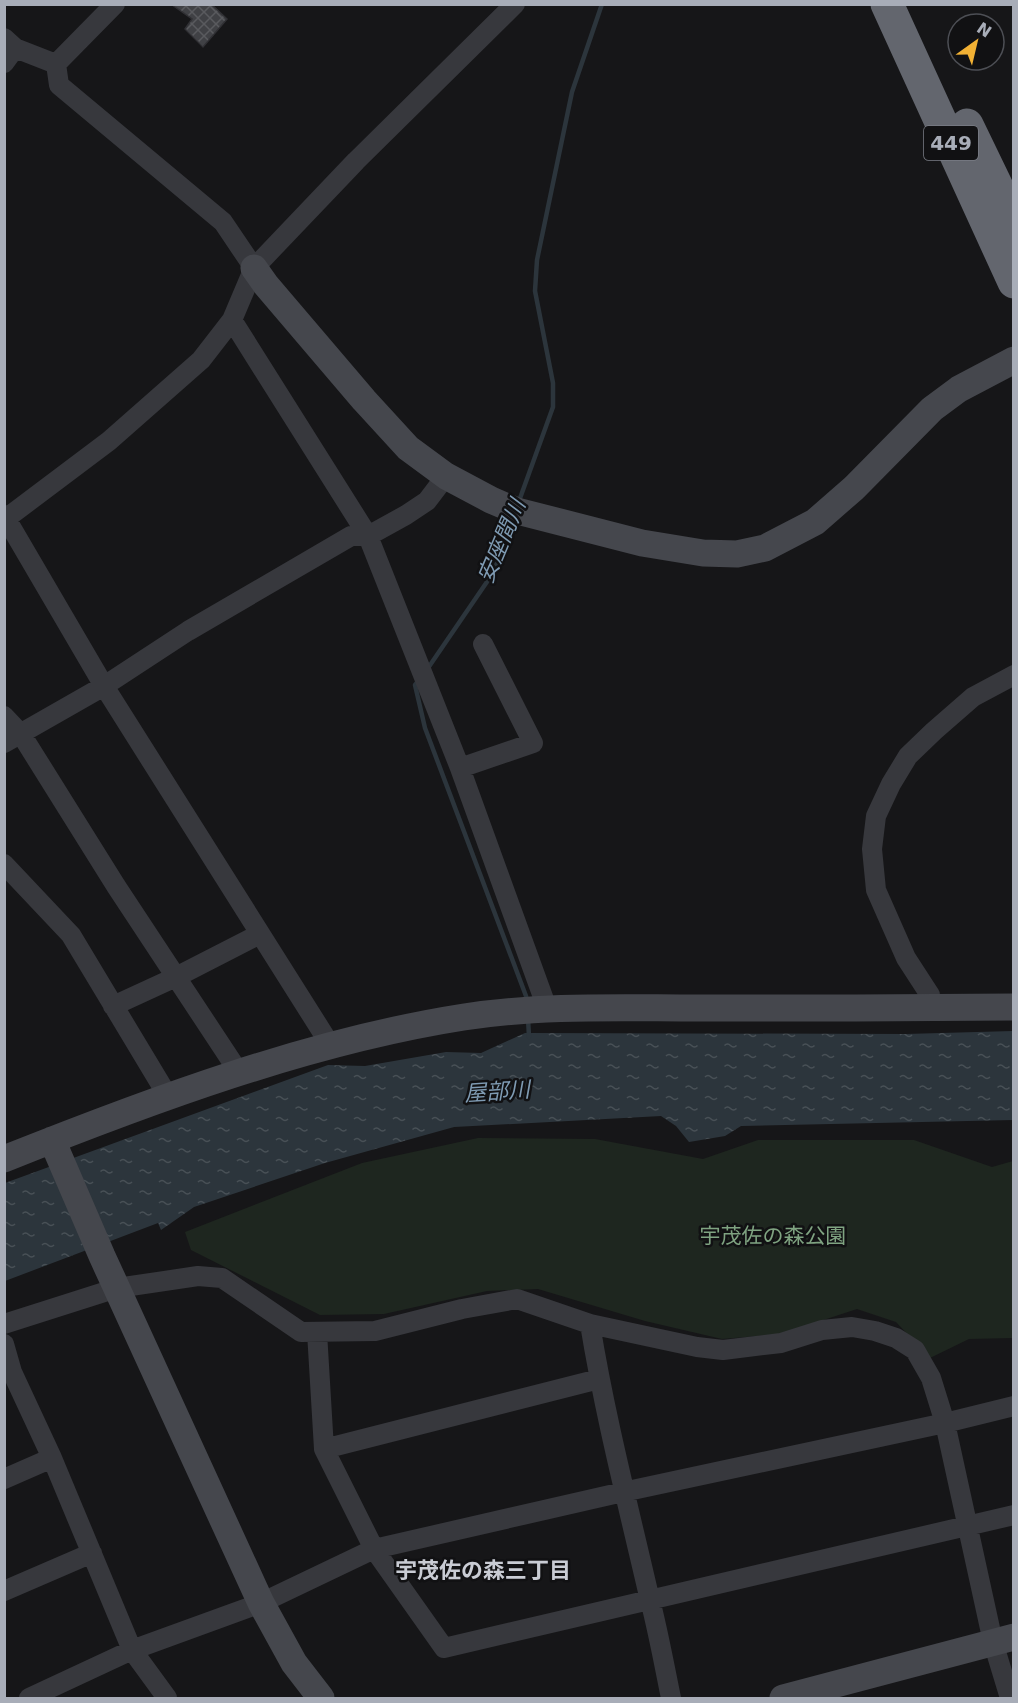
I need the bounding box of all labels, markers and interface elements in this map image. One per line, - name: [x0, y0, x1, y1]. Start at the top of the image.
- north arrow: [946, 12, 1006, 72]
- text: N: [973, 18, 995, 42]
- road number: 449: [924, 126, 978, 160]
- water label: 安座間川: [473, 494, 531, 587]
- water label: 屋部川: [463, 1077, 533, 1106]
- park label: 宇茂佐の森公園: [700, 1224, 847, 1248]
- district label: 宇茂佐の森三丁目: [395, 1558, 571, 1583]

